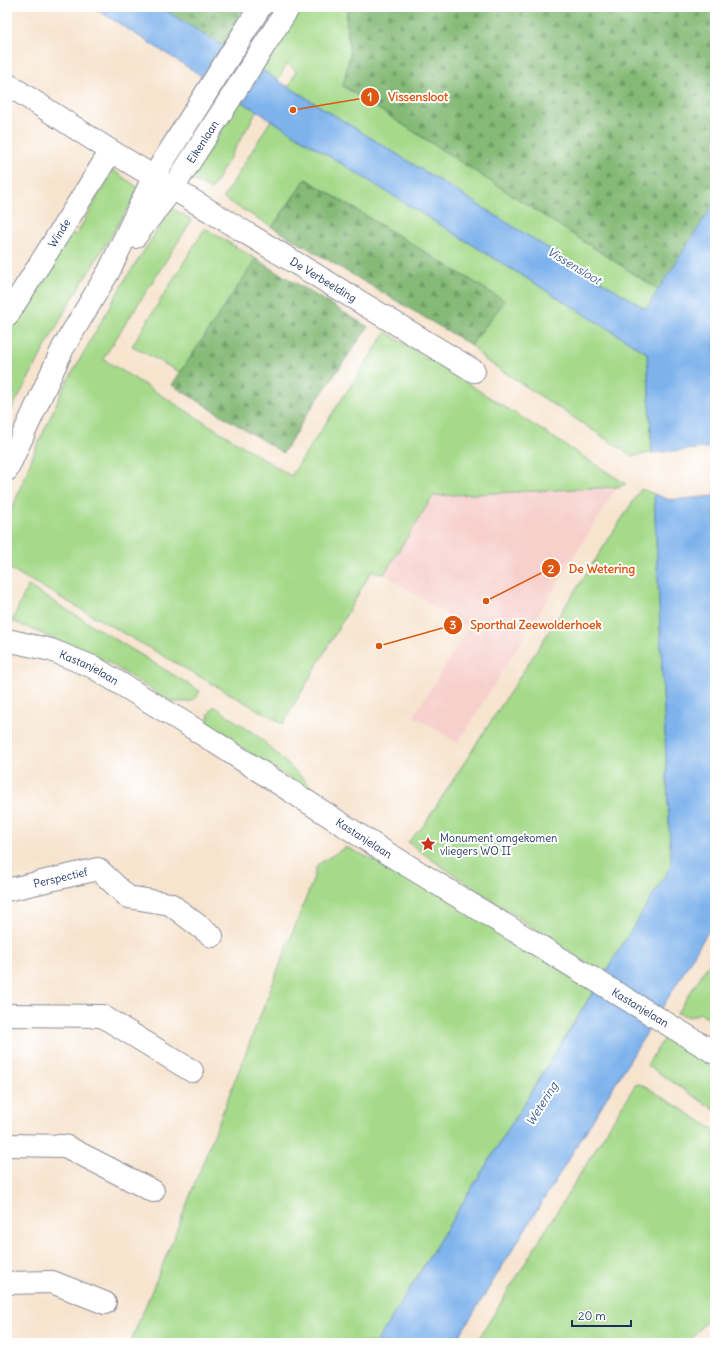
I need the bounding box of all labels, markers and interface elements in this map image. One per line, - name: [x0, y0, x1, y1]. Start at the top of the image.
- callout: Vissensloot: [360, 85, 456, 109]
- text: 1: [368, 89, 372, 104]
- text: Vissensloot: [388, 89, 449, 104]
- street label: Eikenlaan: [184, 118, 222, 166]
- street label: Winde: [45, 216, 74, 250]
- water label: Vissensloot: [545, 244, 606, 288]
- street label: De Verbeelding: [288, 254, 359, 305]
- callout: De Wetering: [541, 556, 643, 580]
- text: 2: [548, 561, 555, 576]
- text: De Wetering: [569, 561, 635, 577]
- callout: Sporthal Zeewolderhoek: [443, 613, 610, 637]
- text: 3: [450, 617, 457, 632]
- text: Sporthal Zeewolderhoek: [470, 617, 602, 633]
- street label: Kastanjelaan: [57, 647, 121, 688]
- street label: Kastanjelaan: [333, 815, 395, 861]
- place label: Monument omgekomen vliegers WO II: [440, 831, 557, 858]
- place icon: Monument omgekomen vliegers WO II: [419, 835, 437, 853]
- street label: Perspectief: [32, 865, 89, 891]
- street label: Kastanjelaan: [609, 985, 671, 1030]
- water label: Wetering: [522, 1078, 561, 1128]
- scale bar: [572, 1302, 631, 1328]
- text: 20 m: [578, 1308, 606, 1323]

